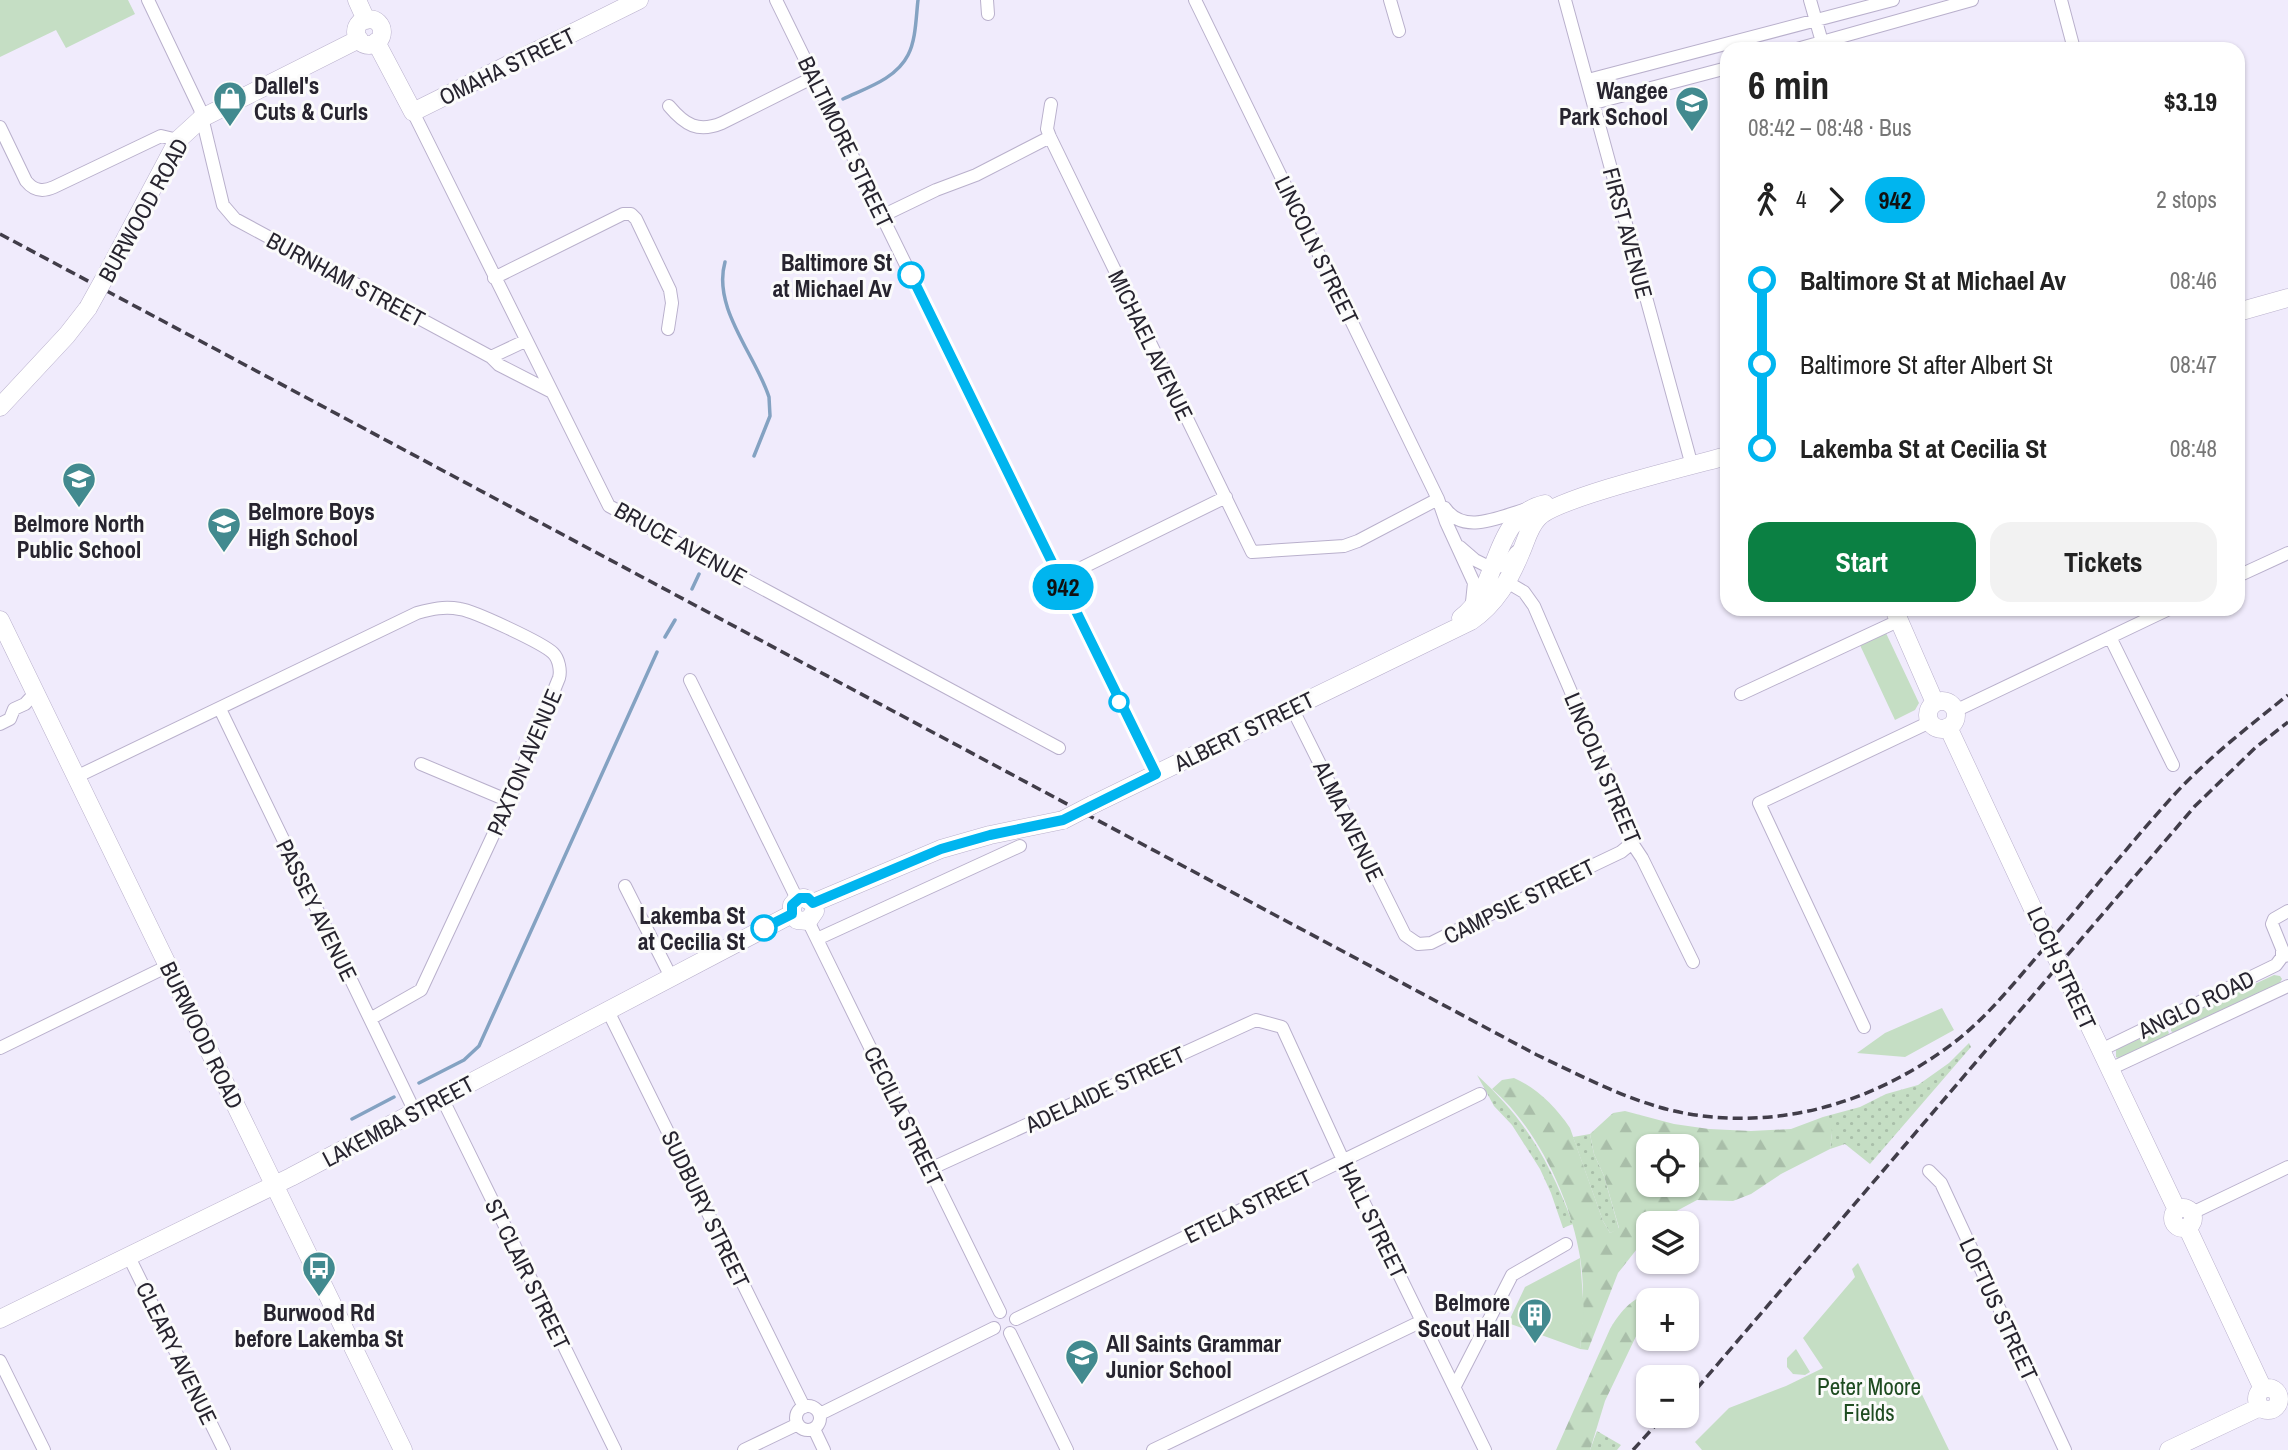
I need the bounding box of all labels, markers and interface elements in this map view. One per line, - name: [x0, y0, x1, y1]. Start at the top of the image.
- street label: OMAHA STREET: [434, 19, 581, 112]
- street label: BALTIMORE STREET: [791, 51, 901, 233]
- text: 6 min: [1748, 60, 1829, 111]
- place label: Dallel's Cuts & Curls: [254, 70, 368, 127]
- place label: Wangee Park School: [1559, 75, 1668, 132]
- shop icon: Dallel's Cuts & Curls: [211, 79, 249, 128]
- school or university icon: Wangee Park School: [1673, 84, 1711, 133]
- text: $3.19: [2164, 84, 2217, 119]
- text: 08:42 – 08:48 · Bus: [1748, 112, 1912, 143]
- street label: BURWOOD ROAD: [91, 133, 195, 287]
- street label: FIRST AVENUE: [1596, 164, 1660, 302]
- street label: LINCOLN STREET: [1268, 171, 1367, 330]
- icon: walk: [1748, 181, 1786, 219]
- icon: forward: [1817, 181, 1855, 219]
- text: 4: [1796, 184, 1807, 215]
- text: 942: [1879, 184, 1911, 216]
- text: 2 stops: [2156, 184, 2217, 215]
- street label: BURNHAM STREET: [261, 224, 431, 334]
- place label: Baltimore St at Michael Av: [773, 247, 893, 304]
- marker: Baltimore St at Michael Av: [898, 262, 924, 288]
- text: Baltimore St at Michael Av: [1800, 263, 2066, 298]
- street label: MICHAEL AVENUE: [1101, 265, 1201, 425]
- text: 08:46: [2170, 265, 2217, 296]
- text: Baltimore St after Albert St: [1800, 347, 2052, 382]
- text: 08:47: [2170, 349, 2217, 380]
- text: Lakemba St at Cecilia St: [1800, 431, 2046, 466]
- text: 08:48: [2170, 433, 2217, 464]
- school or university icon: Belmore North Public School: [60, 460, 98, 509]
- street label: BRUCE AVENUE: [609, 494, 753, 592]
- place label: Belmore Boys High School: [248, 496, 375, 553]
- school or university icon: Belmore Boys High School: [205, 505, 243, 554]
- place label: Belmore North Public School: [14, 508, 145, 565]
- button: Start: [1748, 522, 1976, 602]
- button: Tickets: [1990, 522, 2217, 602]
- line badge: 942: [1023, 564, 1103, 610]
- text: 942: [1047, 571, 1079, 603]
- street label: ALBERT STREET: [1168, 683, 1320, 779]
- street label: PAXTON AVENUE: [479, 684, 569, 840]
- street label: LINCOLN STREET: [1557, 688, 1649, 849]
- unlabelled marker: [1109, 692, 1129, 712]
- street label: ALMA AVENUE: [1306, 755, 1392, 887]
- street label: PASSEY AVENUE: [269, 834, 365, 986]
- street label: CAMPSIE STREET: [1438, 851, 1600, 951]
- place label: Lakemba St at Cecilia St: [638, 900, 745, 957]
- street label: LOCH STREET: [2020, 902, 2104, 1035]
- marker: Lakemba St at Cecilia St: [751, 915, 777, 941]
- street label: BURWOOD ROAD: [153, 956, 251, 1114]
- street label: ANGLO ROAD: [2132, 963, 2259, 1046]
- street label: ADELAIDE STREET: [1019, 1038, 1190, 1140]
- street label: CECILIA STREET: [857, 1041, 951, 1192]
- street label: LAKEMBA STREET: [317, 1068, 480, 1174]
- street label: SUDBURY STREET: [655, 1125, 758, 1293]
- map controls: [1636, 1134, 1699, 1428]
- button: locate: [1636, 1134, 1699, 1197]
- street label: HALL STREET: [1331, 1157, 1415, 1284]
- street label: ETELA STREET: [1179, 1162, 1317, 1250]
- street label: ST CLAIR STREET: [478, 1193, 578, 1355]
- button: layers: [1636, 1211, 1699, 1274]
- street label: LOFTUS STREET: [1952, 1233, 2046, 1386]
- bus stop icon: Burwood Rd before Lakemba St: [300, 1249, 338, 1298]
- street label: CLEARY AVENUE: [129, 1276, 225, 1430]
- place label: Belmore Scout Hall: [1418, 1287, 1510, 1344]
- button: +: [1636, 1288, 1699, 1351]
- building icon: Belmore Scout Hall: [1516, 1296, 1554, 1345]
- place label: Burwood Rd before Lakemba St: [235, 1297, 403, 1354]
- place label: All Saints Grammar Junior School: [1106, 1328, 1282, 1385]
- school or university icon: All Saints Grammar Junior School: [1063, 1337, 1101, 1386]
- button: −: [1636, 1365, 1699, 1428]
- park label: Peter Moore Fields: [1817, 1371, 1921, 1428]

